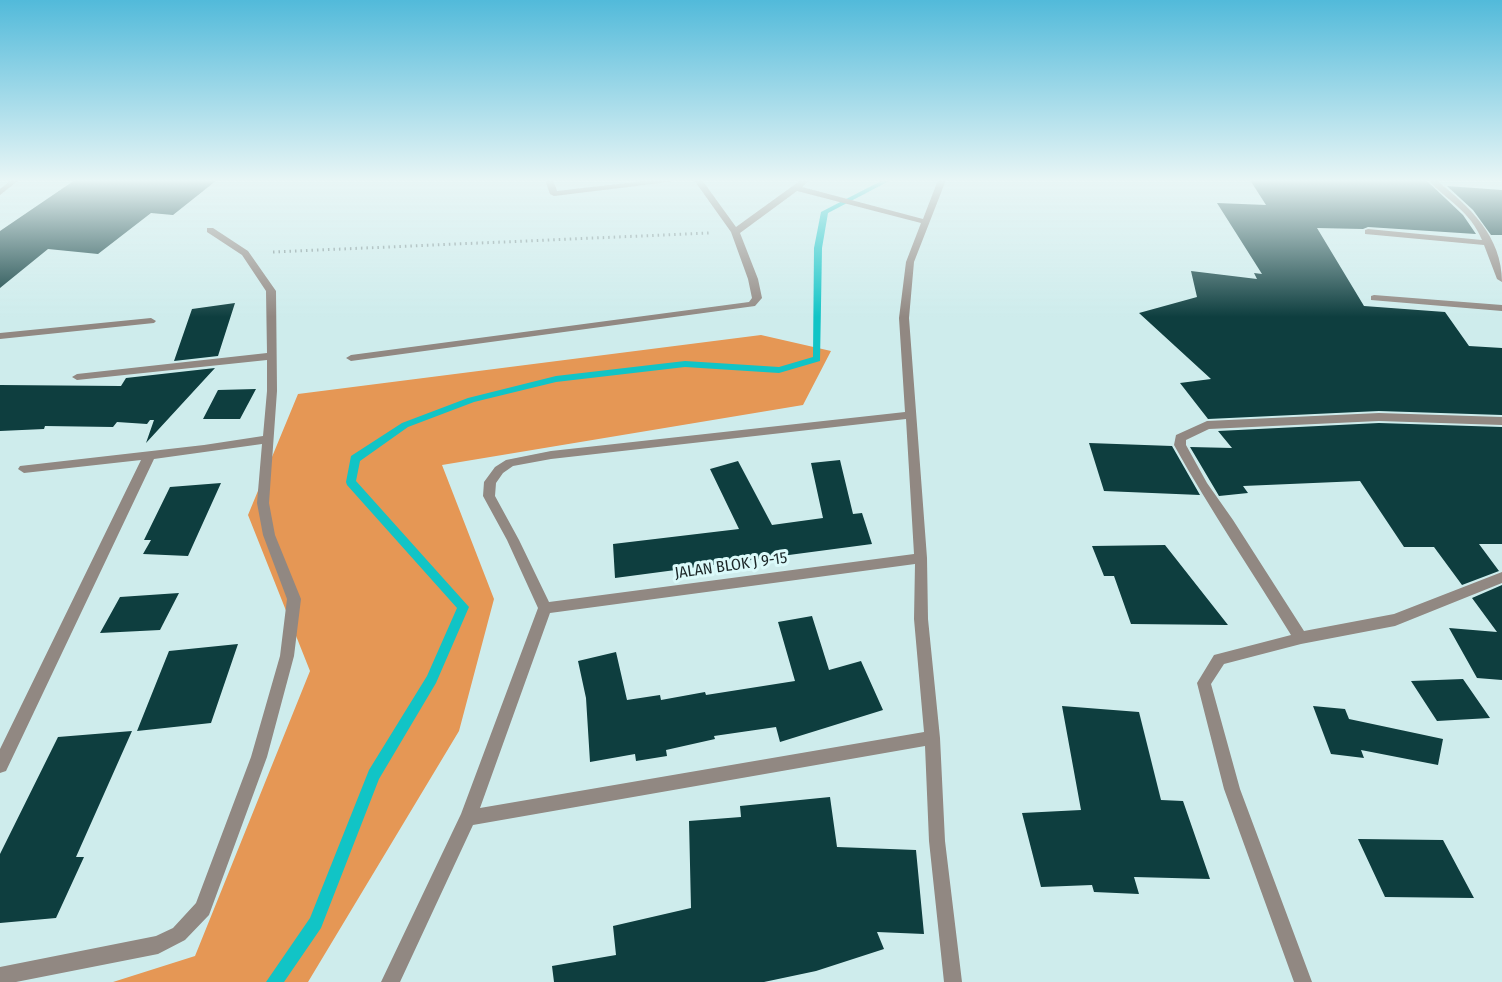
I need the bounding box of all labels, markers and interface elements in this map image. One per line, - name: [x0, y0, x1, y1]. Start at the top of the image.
- street label: JALAN BLOK J 9-15: [674, 549, 788, 583]

